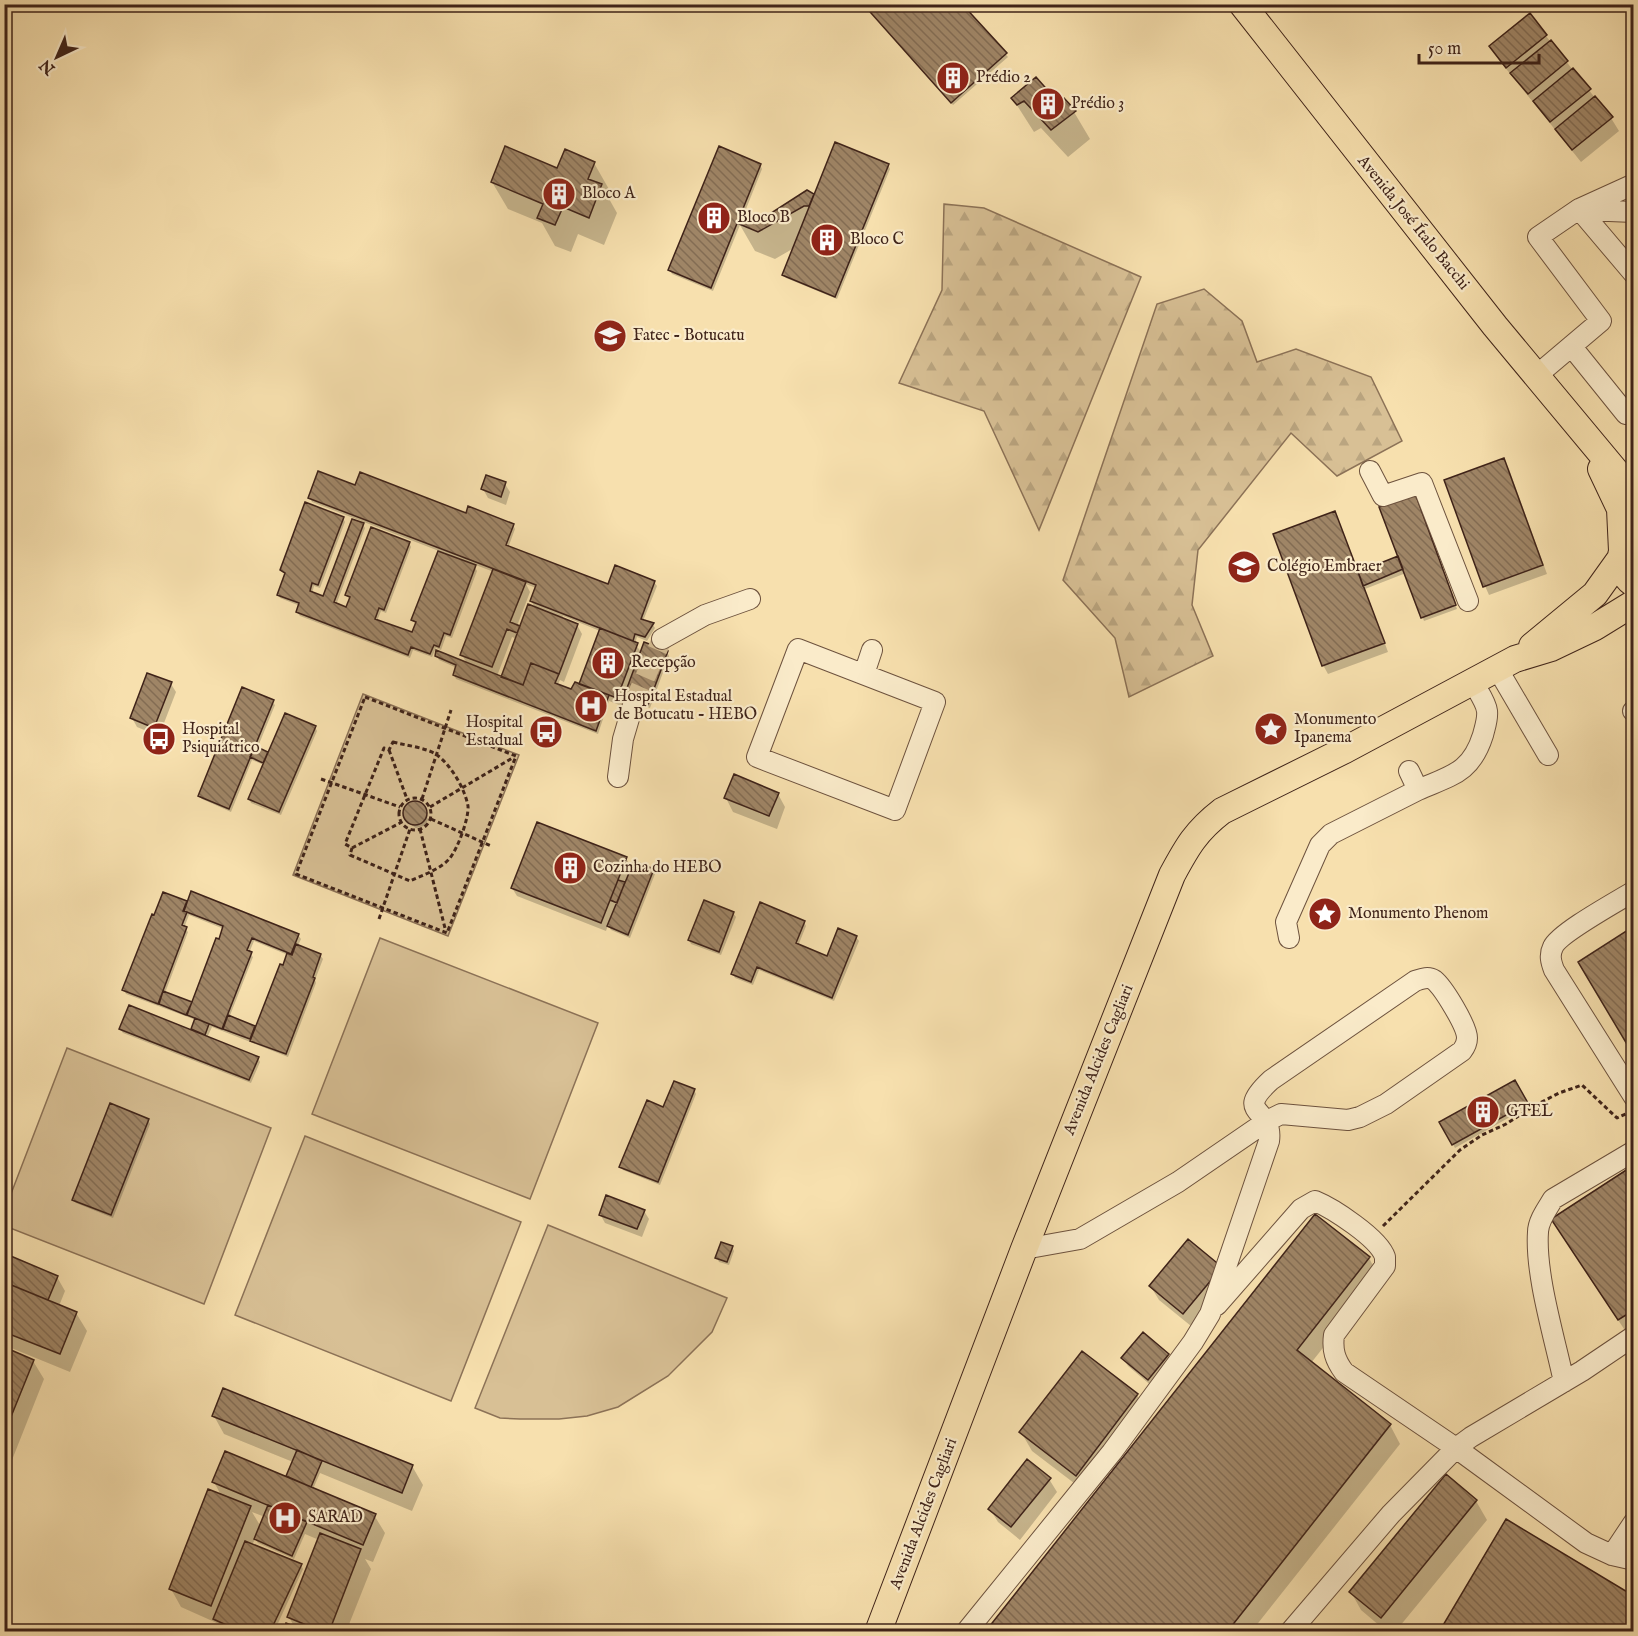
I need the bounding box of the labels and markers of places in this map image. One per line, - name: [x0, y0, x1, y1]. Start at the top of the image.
- building icon: Prédio 2: [935, 60, 971, 96]
- place label: Prédio 2: [976, 68, 1031, 88]
- building icon: Prédio 3: [1030, 86, 1066, 122]
- place label: Prédio 3: [1071, 94, 1124, 114]
- building icon: Bloco A: [541, 176, 577, 212]
- place label: Bloco A: [582, 184, 636, 204]
- building icon: Bloco B: [696, 200, 732, 236]
- place label: Bloco B: [737, 208, 790, 228]
- building icon: Bloco C: [809, 222, 845, 258]
- place label: Bloco C: [850, 230, 904, 250]
- school or university icon: Fatec - Botucatu: [592, 318, 628, 354]
- place label: Fatec - Botucatu: [633, 326, 745, 346]
- school or university icon: Colégio Embraer: [1226, 549, 1262, 585]
- place label: Colégio Embraer: [1267, 557, 1382, 577]
- building icon: Recepção: [590, 645, 626, 681]
- place label: Recepção: [631, 653, 696, 673]
- place label: Hospital Estadual de Botucatu - HEBO: [614, 687, 757, 725]
- hospital icon: Hospital Estadual de Botucatu - HEBO: [573, 688, 609, 724]
- place label: Monumento Ipanema: [1294, 710, 1377, 748]
- place icon: Monumento Ipanema: [1253, 711, 1289, 747]
- place label: Hospital Estadual: [466, 713, 524, 751]
- bus stop icon: Hospital Estadual: [528, 714, 564, 750]
- place label: Hospital Psiquiátrico: [182, 720, 260, 758]
- bus stop icon: Hospital Psiquiátrico: [141, 721, 177, 757]
- building icon: Cozinha do HEBO: [552, 850, 588, 886]
- place label: Cozinha do HEBO: [593, 858, 722, 878]
- place icon: Monumento Phenom: [1307, 896, 1343, 932]
- place label: Monumento Phenom: [1348, 904, 1488, 924]
- building icon: GTEL: [1465, 1094, 1501, 1130]
- place label: GTEL: [1506, 1102, 1553, 1122]
- hospital icon: SARAD: [267, 1500, 303, 1536]
- place label: SARAD: [308, 1508, 363, 1528]

